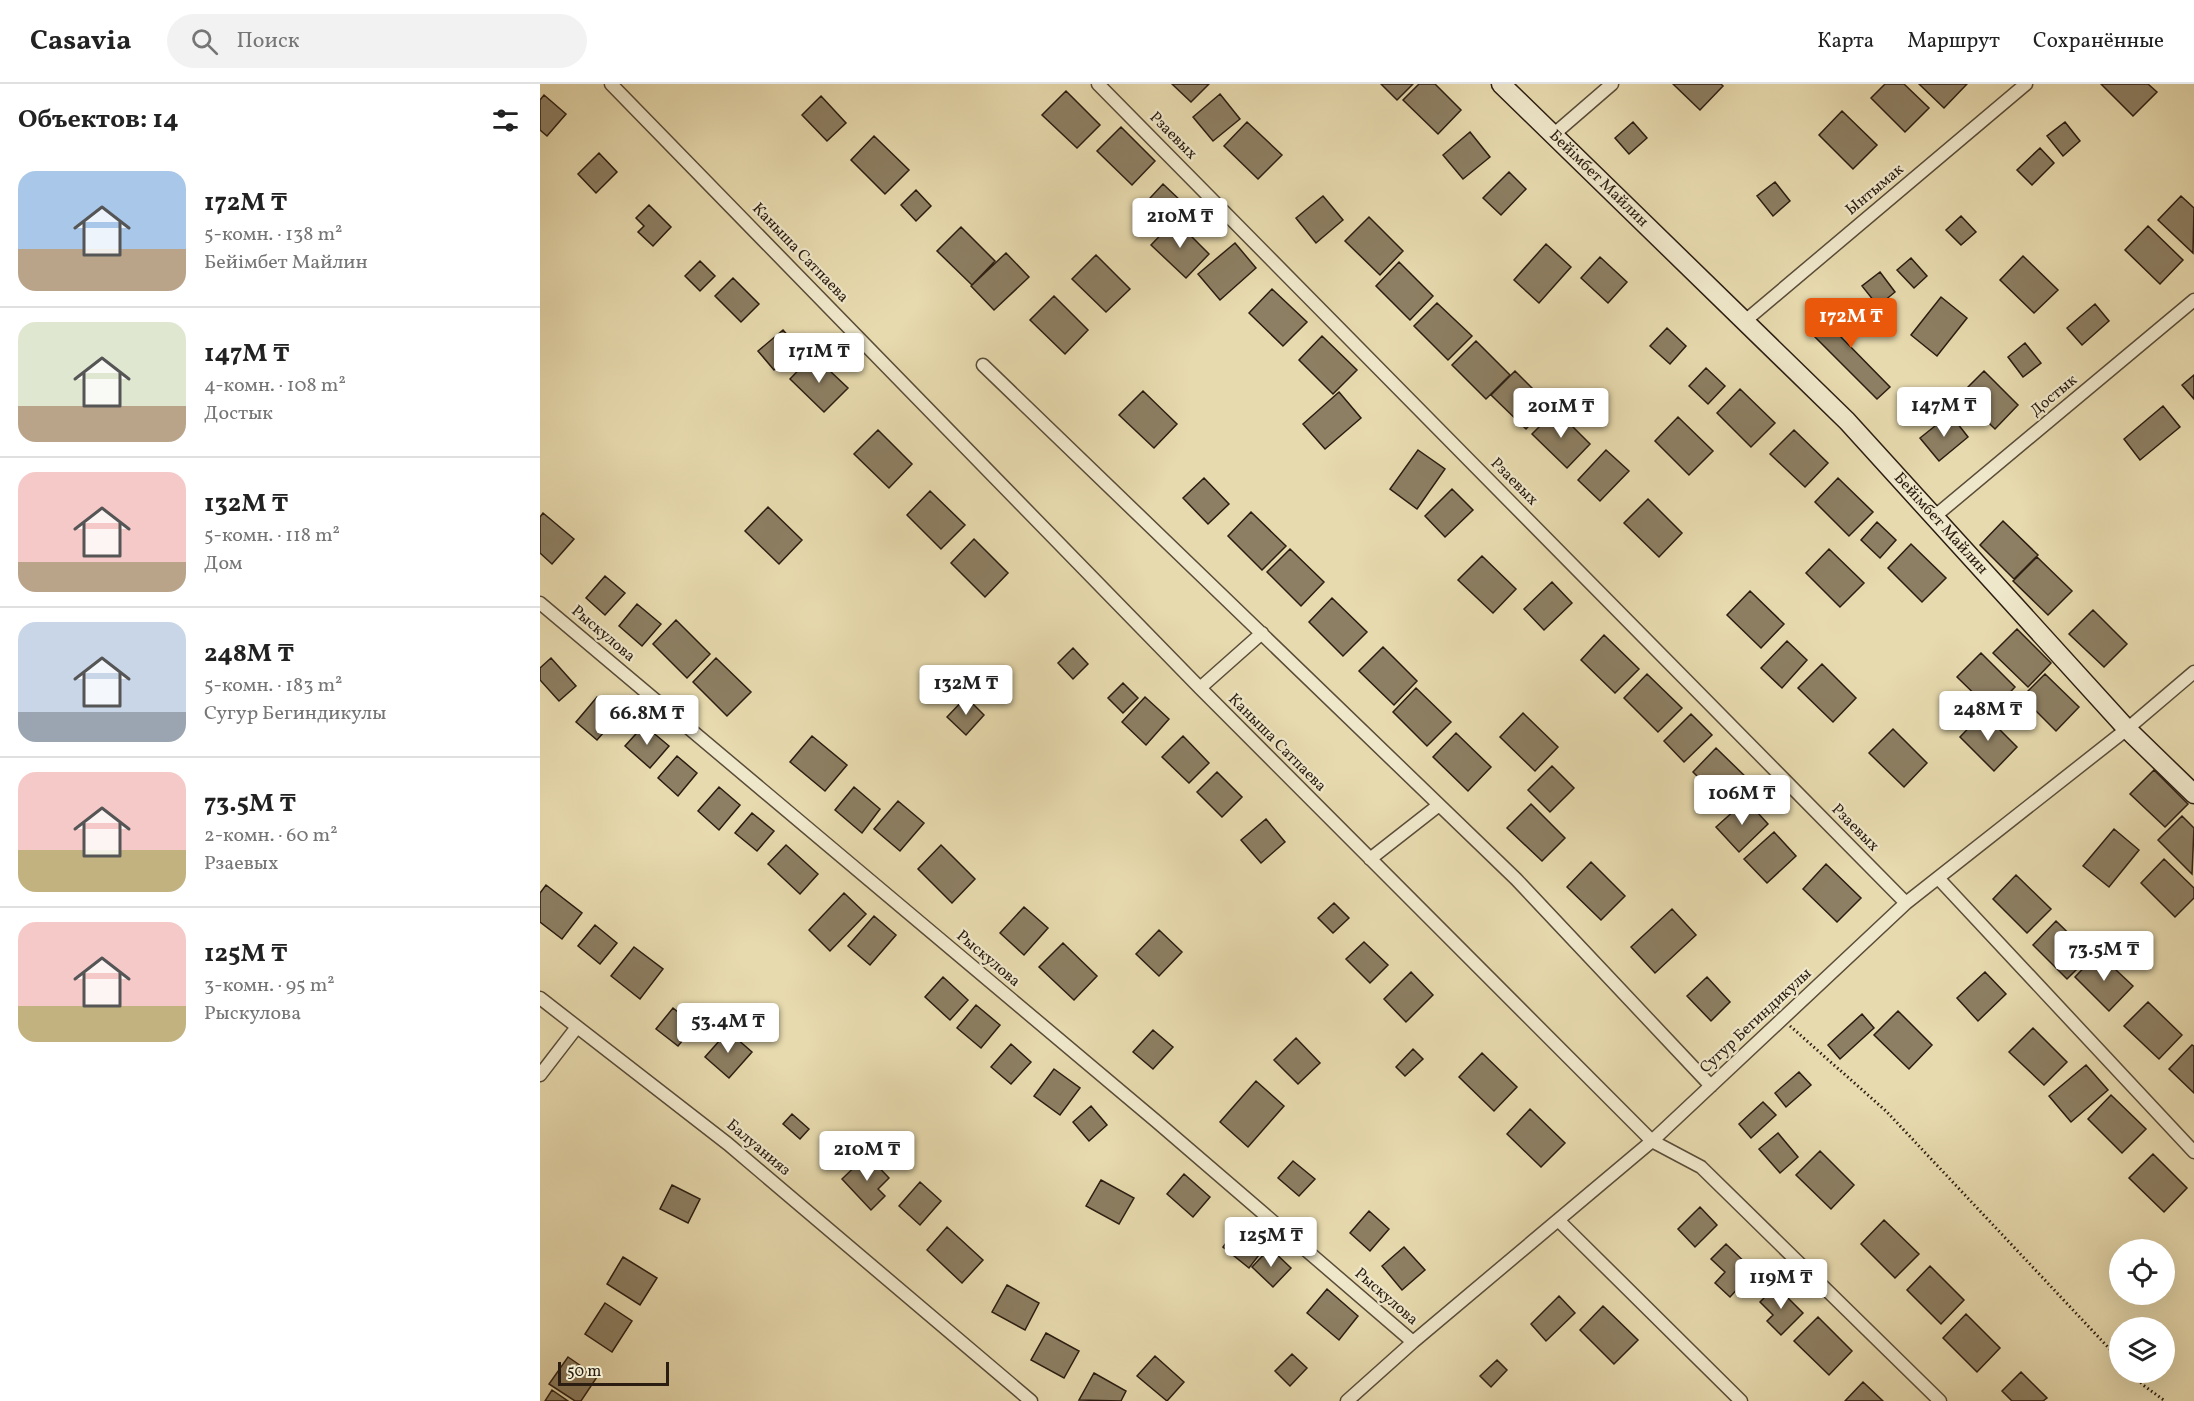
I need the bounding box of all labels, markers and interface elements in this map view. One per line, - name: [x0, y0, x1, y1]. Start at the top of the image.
- search box: [167, 14, 587, 68]
- text: Casavia: [30, 22, 131, 61]
- icon: search: [188, 25, 221, 58]
- text: Поиск: [236, 26, 299, 57]
- text: Карта: [1817, 27, 1874, 56]
- text: Маршрут: [1907, 27, 2000, 56]
- text: Сохранённые: [2033, 27, 2164, 56]
- text: Объектов: 14: [18, 102, 179, 138]
- icon: filters: [489, 104, 522, 137]
- street label: Рзаевых: [1144, 107, 1202, 165]
- street label: Бейімбет Майлин: [1544, 125, 1653, 233]
- street label: Ынтымак: [1841, 159, 1909, 221]
- text: 172M ₸: [204, 185, 288, 221]
- icon: home: [66, 195, 138, 267]
- street label: Каныша Сатпаева: [747, 198, 853, 308]
- pin: 210M ₸: [1131, 198, 1229, 249]
- text: 210M ₸: [1146, 203, 1214, 231]
- text: 5-комн. · 138 m²: [204, 221, 343, 249]
- text: Бейімбет Майлин: [204, 249, 368, 277]
- pin: 172M ₸: [1802, 298, 1900, 349]
- text: 172M ₸: [1819, 303, 1883, 331]
- pin: 171M ₸: [770, 333, 868, 384]
- text: 147M ₸: [204, 336, 290, 372]
- text: 171M ₸: [788, 338, 850, 366]
- icon: home: [66, 346, 138, 418]
- street label: Достык: [2026, 370, 2083, 422]
- text: 4-комн. · 108 m²: [204, 372, 346, 400]
- pin: 147M ₸: [1895, 387, 1993, 438]
- pin: 201M ₸: [1512, 388, 1610, 439]
- text: 147M ₸: [1911, 392, 1977, 420]
- text: 201M ₸: [1527, 393, 1595, 421]
- text: Достык: [204, 400, 273, 428]
- street label: Рзаевых: [1485, 453, 1543, 511]
- street label: Бейімбет Майлин: [1888, 468, 1993, 580]
- text: 132M ₸: [204, 486, 289, 522]
- icon: home: [66, 496, 138, 568]
- text: 5-комн. · 118 m²: [204, 522, 340, 550]
- text: Дом: [204, 550, 243, 578]
- street label: Рыскулова: [566, 601, 640, 667]
- text: 248M ₸: [204, 636, 294, 672]
- icon: home: [66, 646, 138, 718]
- pin: 132M ₸: [917, 665, 1015, 716]
- text: 132M ₸: [933, 670, 999, 698]
- text: 5-комн. · 183 m²: [204, 672, 343, 700]
- street label: Каныша Сатпаева: [1223, 689, 1331, 797]
- pin: 248M ₸: [1939, 691, 2037, 742]
- pin: 66.8M ₸: [592, 695, 702, 746]
- text: 248M ₸: [1953, 696, 2023, 724]
- text: Сугур Бегиндикулы: [204, 700, 386, 728]
- text: 66.8M ₸: [610, 700, 684, 728]
- pin: 106M ₸: [1693, 775, 1791, 826]
- text: 106M ₸: [1708, 780, 1776, 808]
- text: 73.5M ₸: [204, 786, 296, 822]
- icon: home: [66, 796, 138, 868]
- street label: Рзаевых: [1826, 799, 1884, 857]
- text: 2-комн. · 60 m²: [204, 822, 338, 850]
- text: Рзаевых: [204, 850, 278, 878]
- street label: Рыскулова: [951, 926, 1025, 992]
- pin: 73.5M ₸: [2049, 931, 2159, 982]
- text: 125M ₸: [204, 936, 288, 972]
- text: 73.5M ₸: [2068, 936, 2140, 964]
- icon: home: [66, 946, 138, 1018]
- street label: Сугур Бегиндикулы: [1695, 963, 1817, 1079]
- text: 3-комн. · 95 m²: [204, 972, 335, 1000]
- text: Рыскулова: [204, 1000, 301, 1028]
- pin: 53.4M ₸: [673, 1003, 783, 1054]
- text: 53.4M ₸: [691, 1008, 765, 1036]
- street label: Балуанияз: [721, 1115, 795, 1181]
- pin: 210M ₸: [818, 1131, 916, 1182]
- text: 210M ₸: [833, 1136, 901, 1164]
- pin: 125M ₸: [1222, 1217, 1320, 1268]
- text: 125M ₸: [1239, 1222, 1303, 1250]
- map controls: [2109, 1239, 2175, 1383]
- button: locate: [2109, 1239, 2175, 1305]
- pin: 119M ₸: [1732, 1259, 1830, 1310]
- street label: Рыскулова: [1349, 1263, 1423, 1331]
- text: 119M ₸: [1749, 1264, 1813, 1292]
- button: layers: [2109, 1317, 2175, 1383]
- scale bar: [558, 1359, 669, 1386]
- text: 50 m: [567, 1361, 601, 1383]

